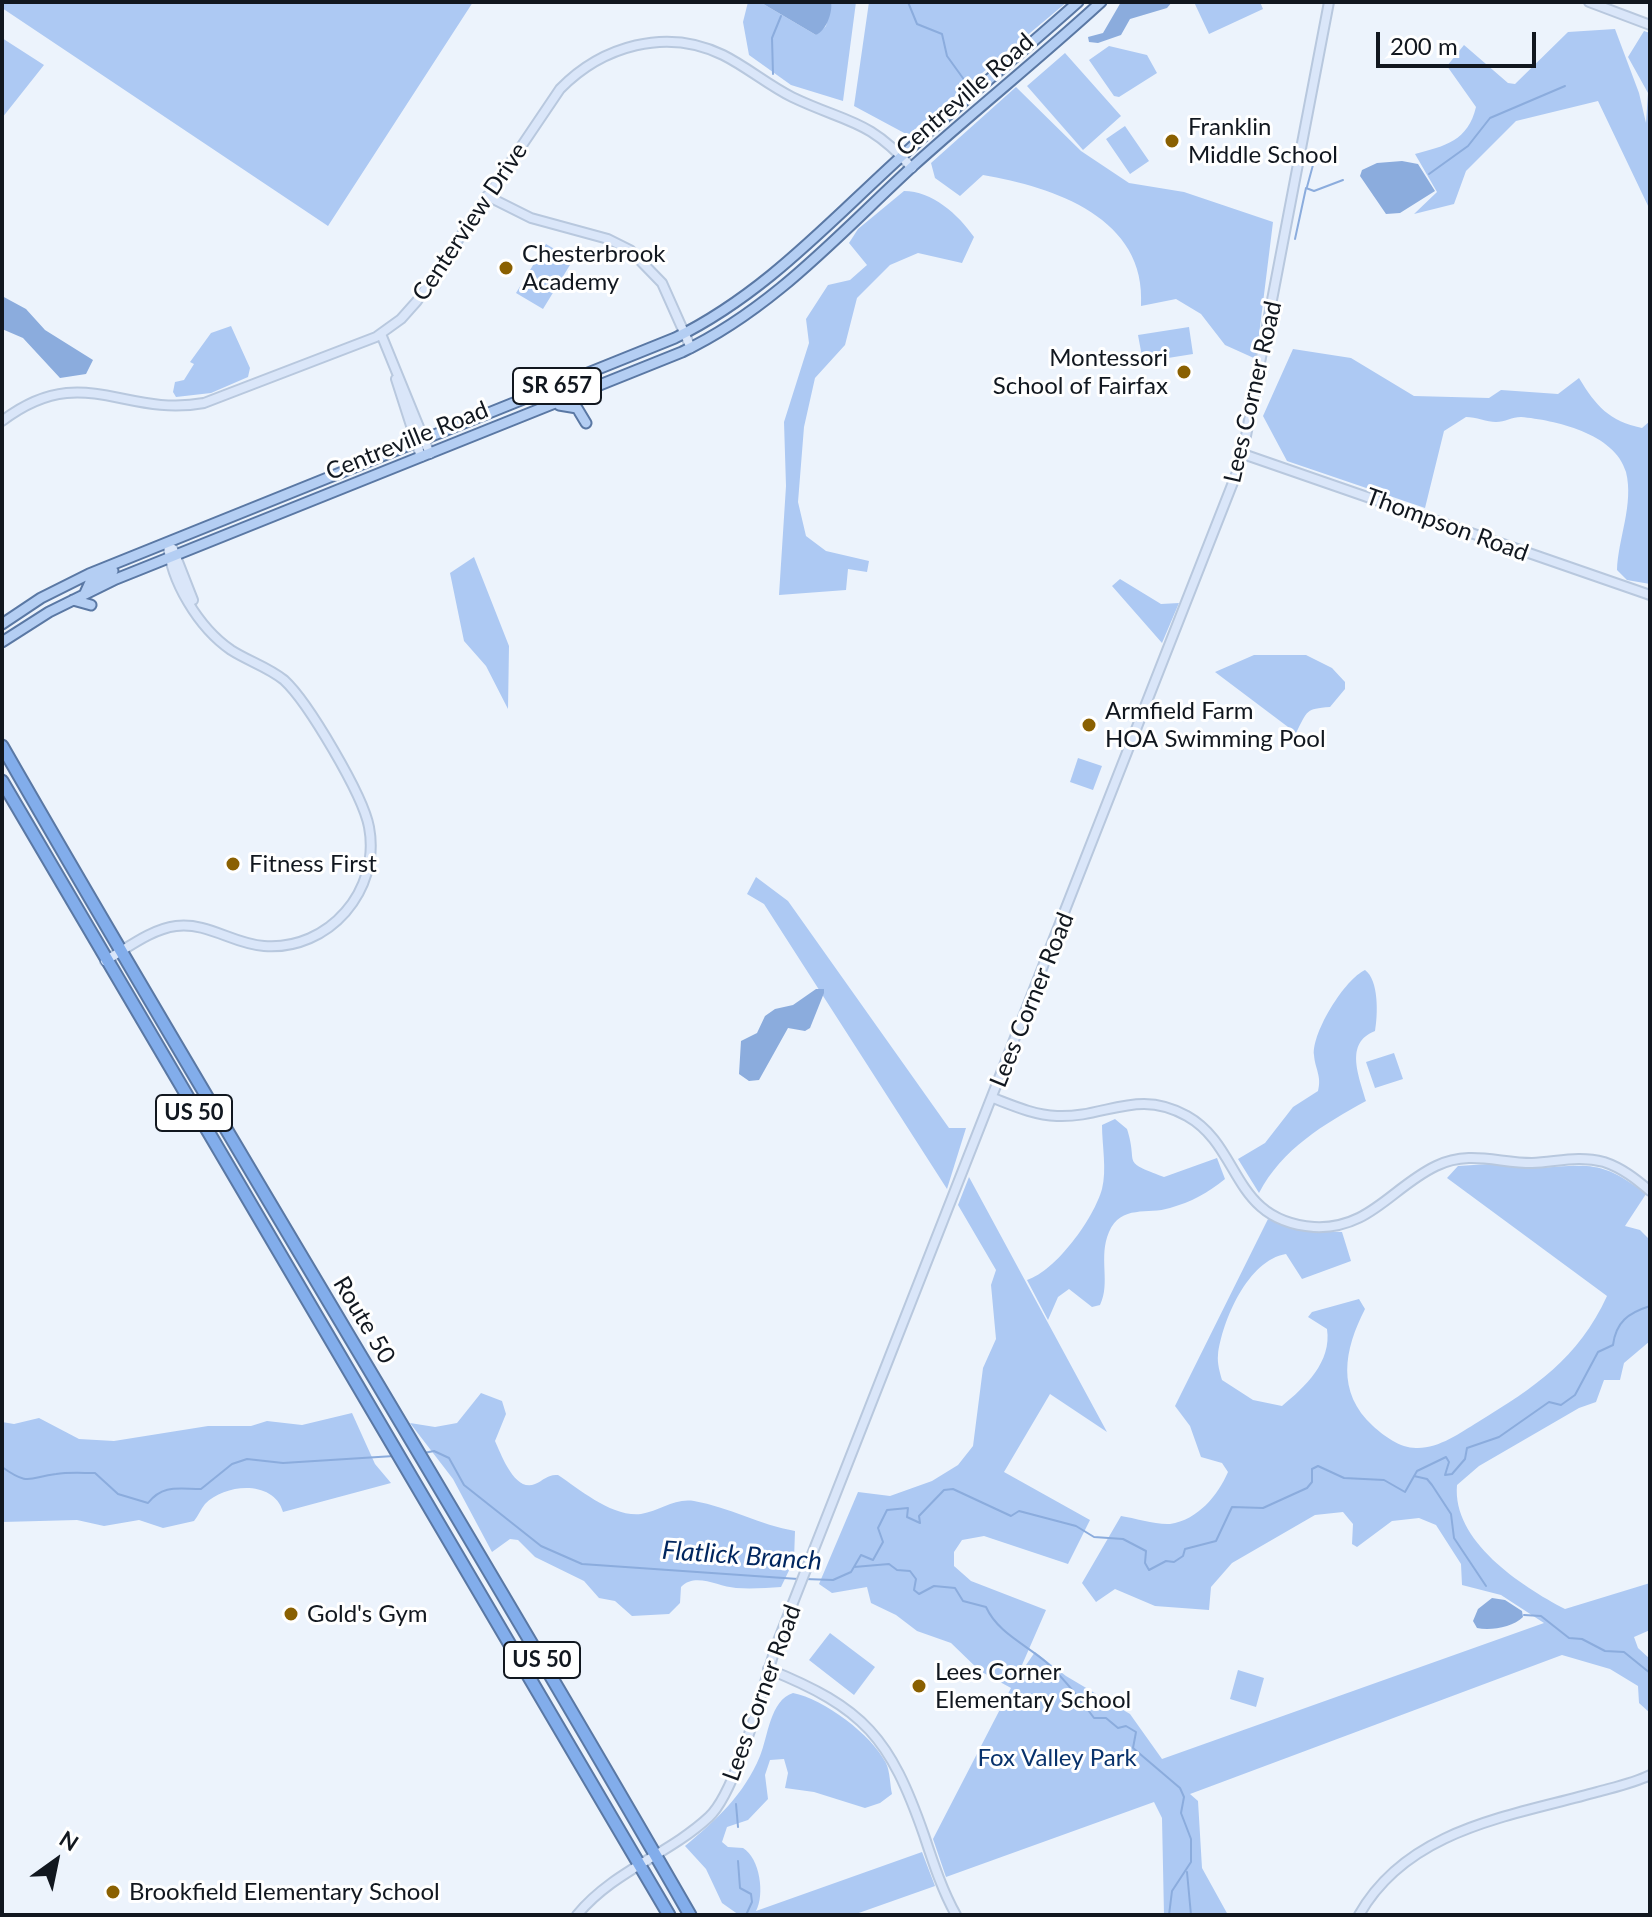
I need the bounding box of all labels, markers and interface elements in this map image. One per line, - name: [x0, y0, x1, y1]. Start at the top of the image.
- scale bar: [1380, 16, 1540, 66]
- street label: Centreville Road: [890, 28, 1040, 162]
- text: 200 m: [1390, 31, 1458, 60]
- place label: Franklin Middle School: [1188, 113, 1338, 169]
- marker: Franklin Middle School: [1163, 132, 1181, 150]
- street label: Centerview Drive: [406, 137, 534, 307]
- place label: Chesterbrook Academy: [522, 240, 666, 296]
- marker: Chesterbrook Academy: [497, 259, 515, 277]
- street label: Lees Corner Road: [1218, 298, 1288, 486]
- place label: Montessori School of Fairfax: [993, 344, 1168, 400]
- marker: Montessori School of Fairfax: [1175, 363, 1193, 381]
- road number: SR 657: [513, 368, 601, 404]
- street label: Centreville Road: [322, 395, 492, 487]
- street label: Thompson Road: [1362, 482, 1532, 568]
- place label: Armfield Farm HOA Swimming Pool: [1105, 697, 1326, 753]
- marker: Armfield Farm HOA Swimming Pool: [1080, 716, 1098, 734]
- place label: Fitness First: [249, 850, 377, 878]
- marker: Fitness First: [224, 855, 242, 873]
- street label: Lees Corner Road: [984, 909, 1080, 1091]
- road number: US 50: [156, 1095, 232, 1131]
- street label: Route 50: [327, 1271, 401, 1369]
- water label: Flatlick Branch: [661, 1535, 823, 1577]
- place label: Gold's Gym: [307, 1600, 428, 1628]
- street label: Lees Corner Road: [717, 1601, 807, 1785]
- marker: Gold's Gym: [282, 1605, 300, 1623]
- road number: US 50: [504, 1642, 580, 1678]
- place label: Lees Corner Elementary School: [935, 1658, 1131, 1714]
- marker: Lees Corner Elementary School: [910, 1677, 928, 1695]
- park label: Fox Valley Park: [977, 1744, 1137, 1772]
- north arrow: [16, 1821, 96, 1901]
- text: N: [55, 1825, 84, 1856]
- place label: Brookfield Elementary School: [129, 1878, 440, 1906]
- marker: Brookfield Elementary School: [104, 1883, 122, 1901]

